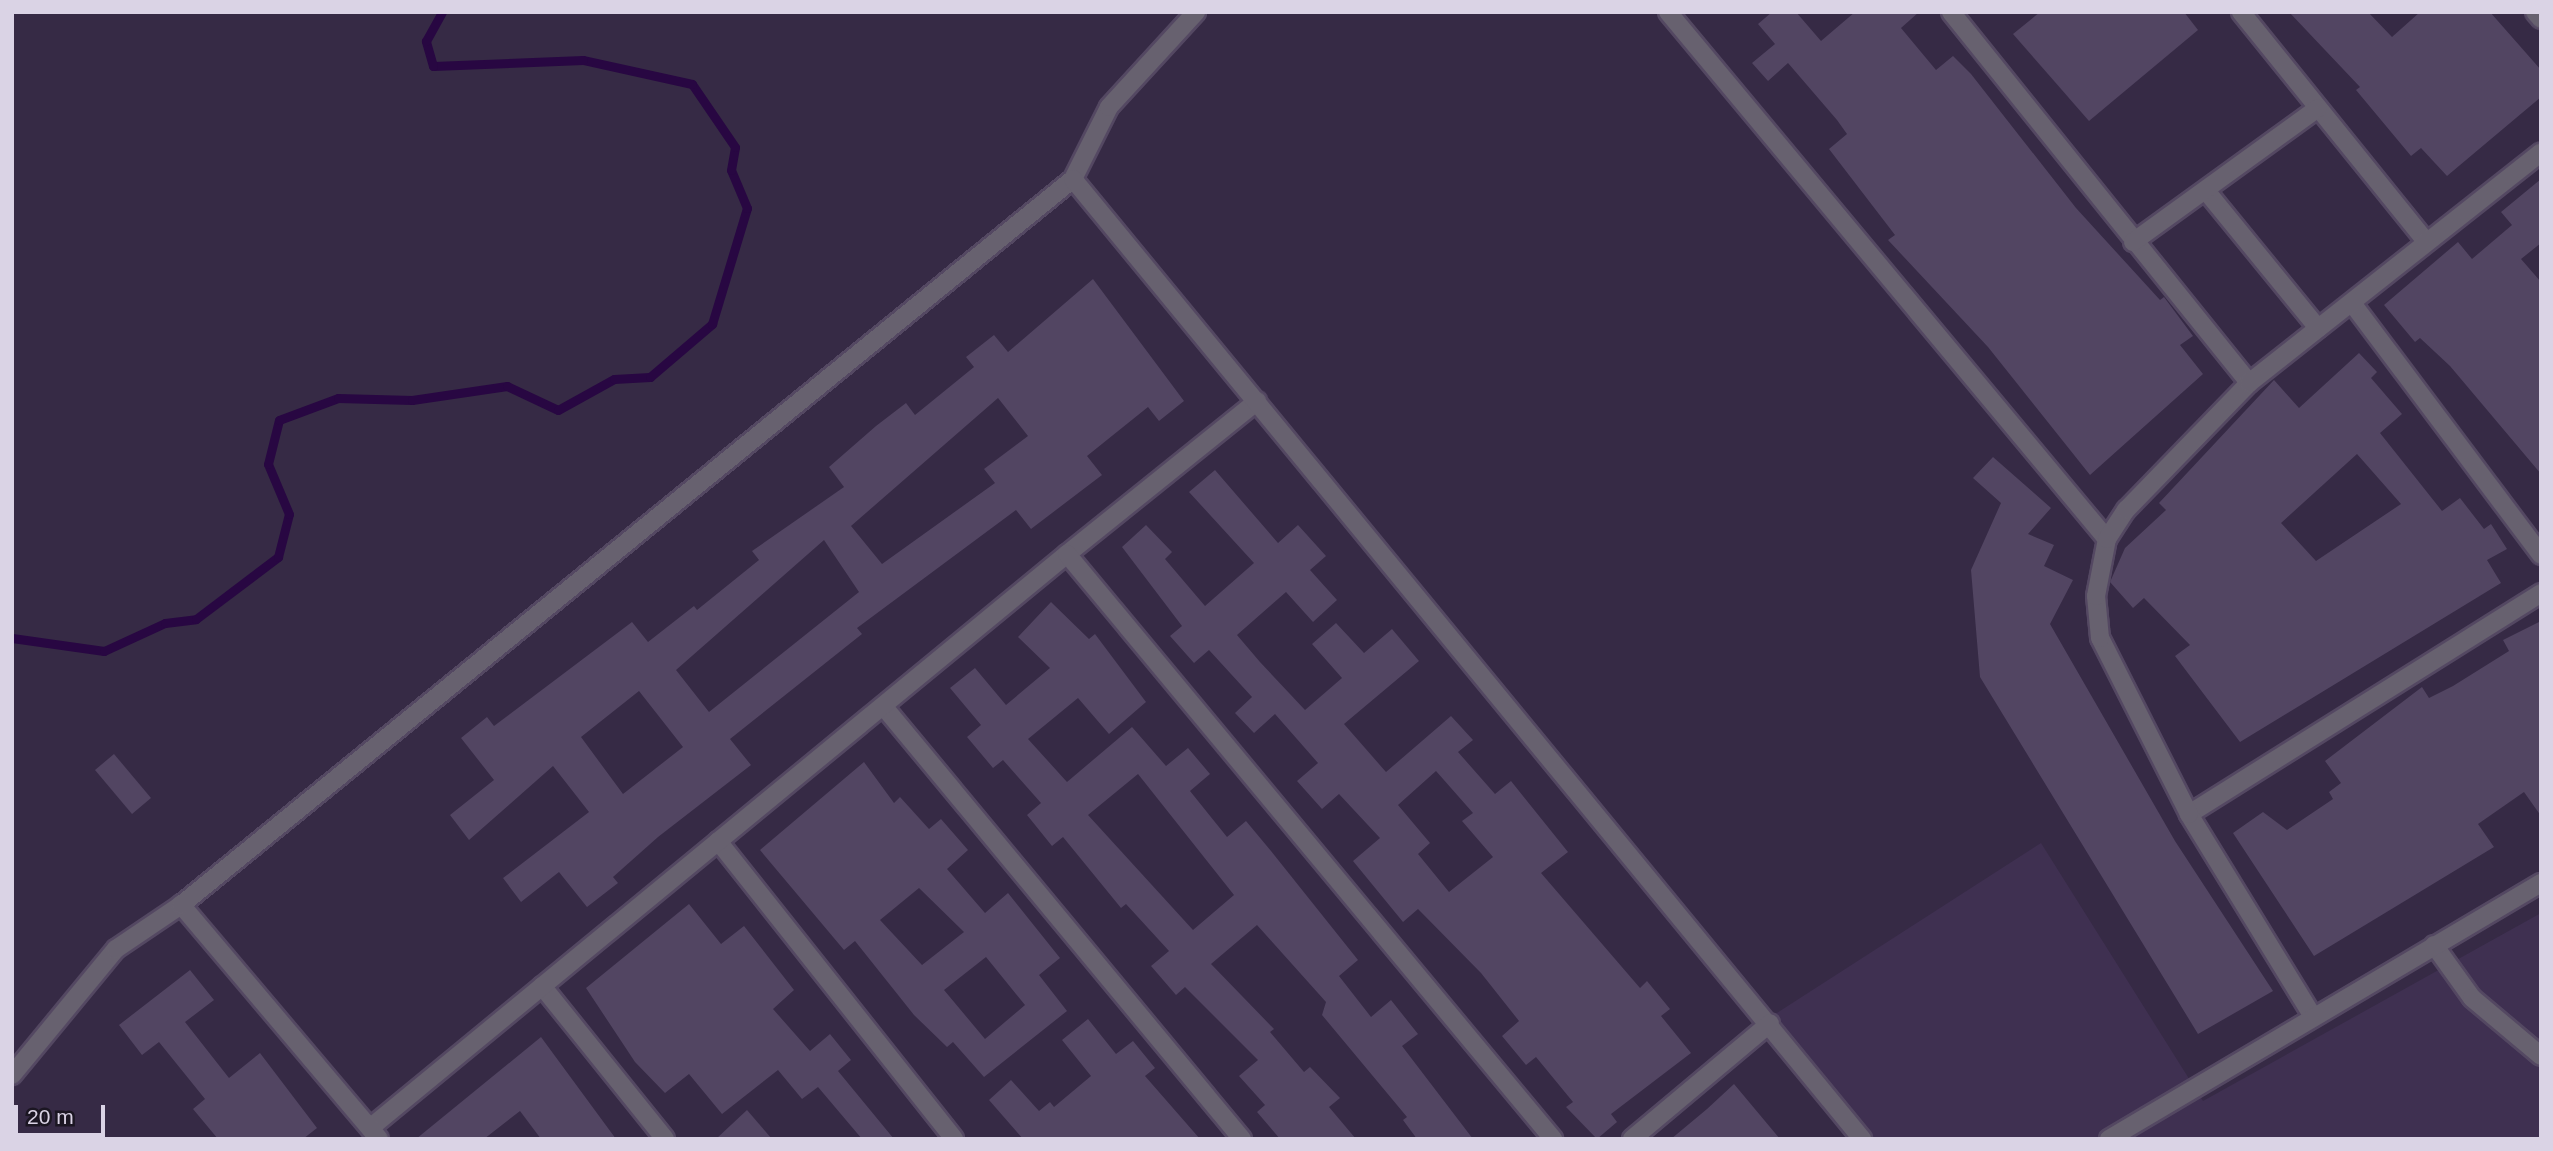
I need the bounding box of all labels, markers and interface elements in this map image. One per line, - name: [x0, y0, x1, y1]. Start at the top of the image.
- scale bar: [18, 1092, 108, 1136]
- text: 20 m: [27, 1105, 74, 1128]

